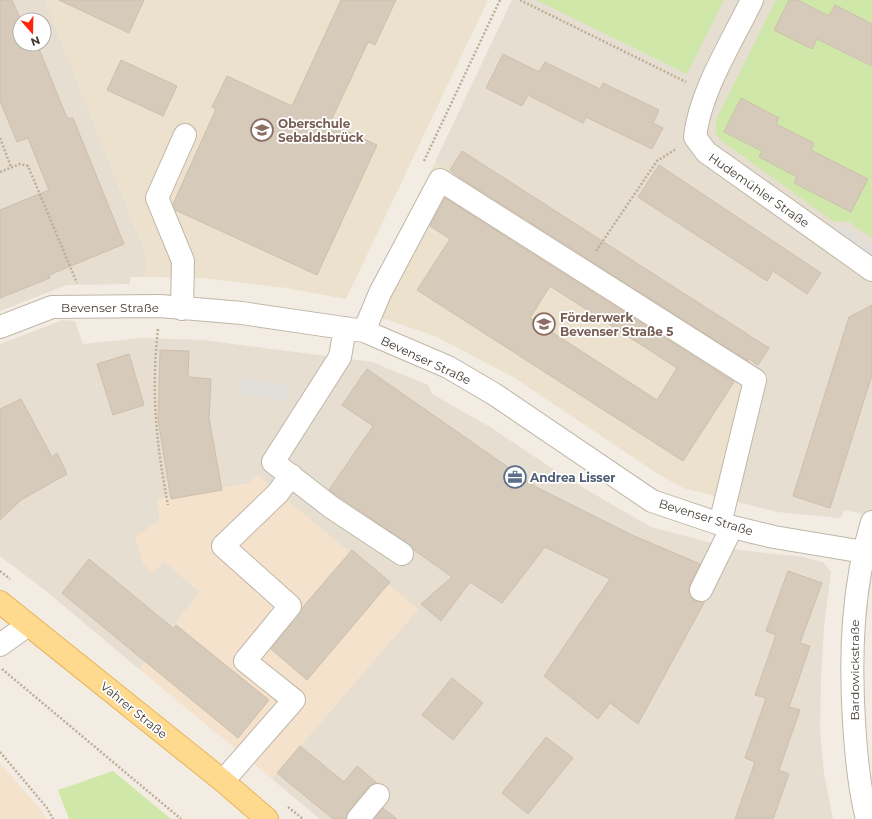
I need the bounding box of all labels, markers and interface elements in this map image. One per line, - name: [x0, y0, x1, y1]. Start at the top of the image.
- north arrow: [12, 12, 52, 52]
- text: N: [29, 33, 42, 49]
- place label: Oberschule Sebaldsbrück: [278, 116, 364, 145]
- school or university icon: Oberschule Sebaldsbrück: [249, 117, 275, 143]
- street label: Hudemühler Straße: [706, 150, 812, 230]
- street label: Bevenser Straße: [61, 300, 159, 315]
- place label: Förderwerk Bevenser Straße 5: [560, 310, 673, 339]
- school or university icon: Förderwerk Bevenser Straße 5: [531, 311, 557, 337]
- street label: Bevenser Straße: [378, 333, 474, 387]
- office icon: Andrea Lisser: [502, 464, 528, 490]
- place label: Andrea Lisser: [529, 470, 615, 485]
- street label: Bevenser Straße: [657, 496, 755, 538]
- street label: Bardowickstraße: [847, 619, 862, 721]
- street label: Vahrer Straße: [98, 678, 170, 742]

